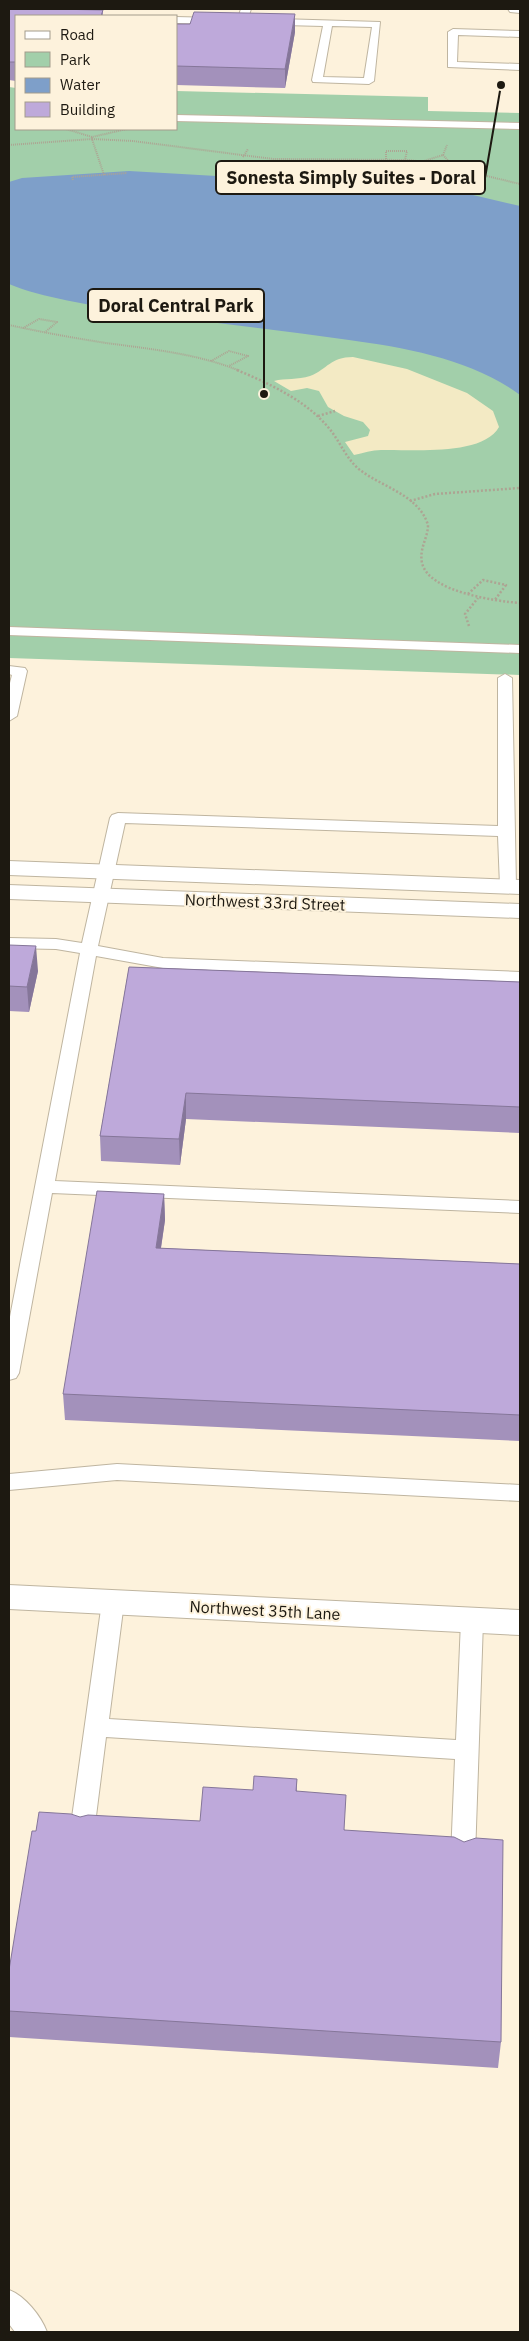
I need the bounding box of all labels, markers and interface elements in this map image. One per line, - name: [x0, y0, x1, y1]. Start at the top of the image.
- legend: [15, 15, 178, 130]
- text: Road: [60, 25, 95, 44]
- text: Park: [60, 50, 90, 69]
- text: Water: [60, 75, 101, 94]
- text: Building: [60, 100, 115, 119]
- callout: Sonesta Simply Suites - Doral: [216, 161, 485, 194]
- text: Sonesta Simply Suites - Doral: [226, 166, 476, 189]
- callout: Doral Central Park: [88, 289, 264, 322]
- text: Doral Central Park: [98, 294, 254, 317]
- street label: Northwest 33rd Street: [184, 889, 346, 915]
- street label: Northwest 35th Lane: [189, 1596, 341, 1624]

